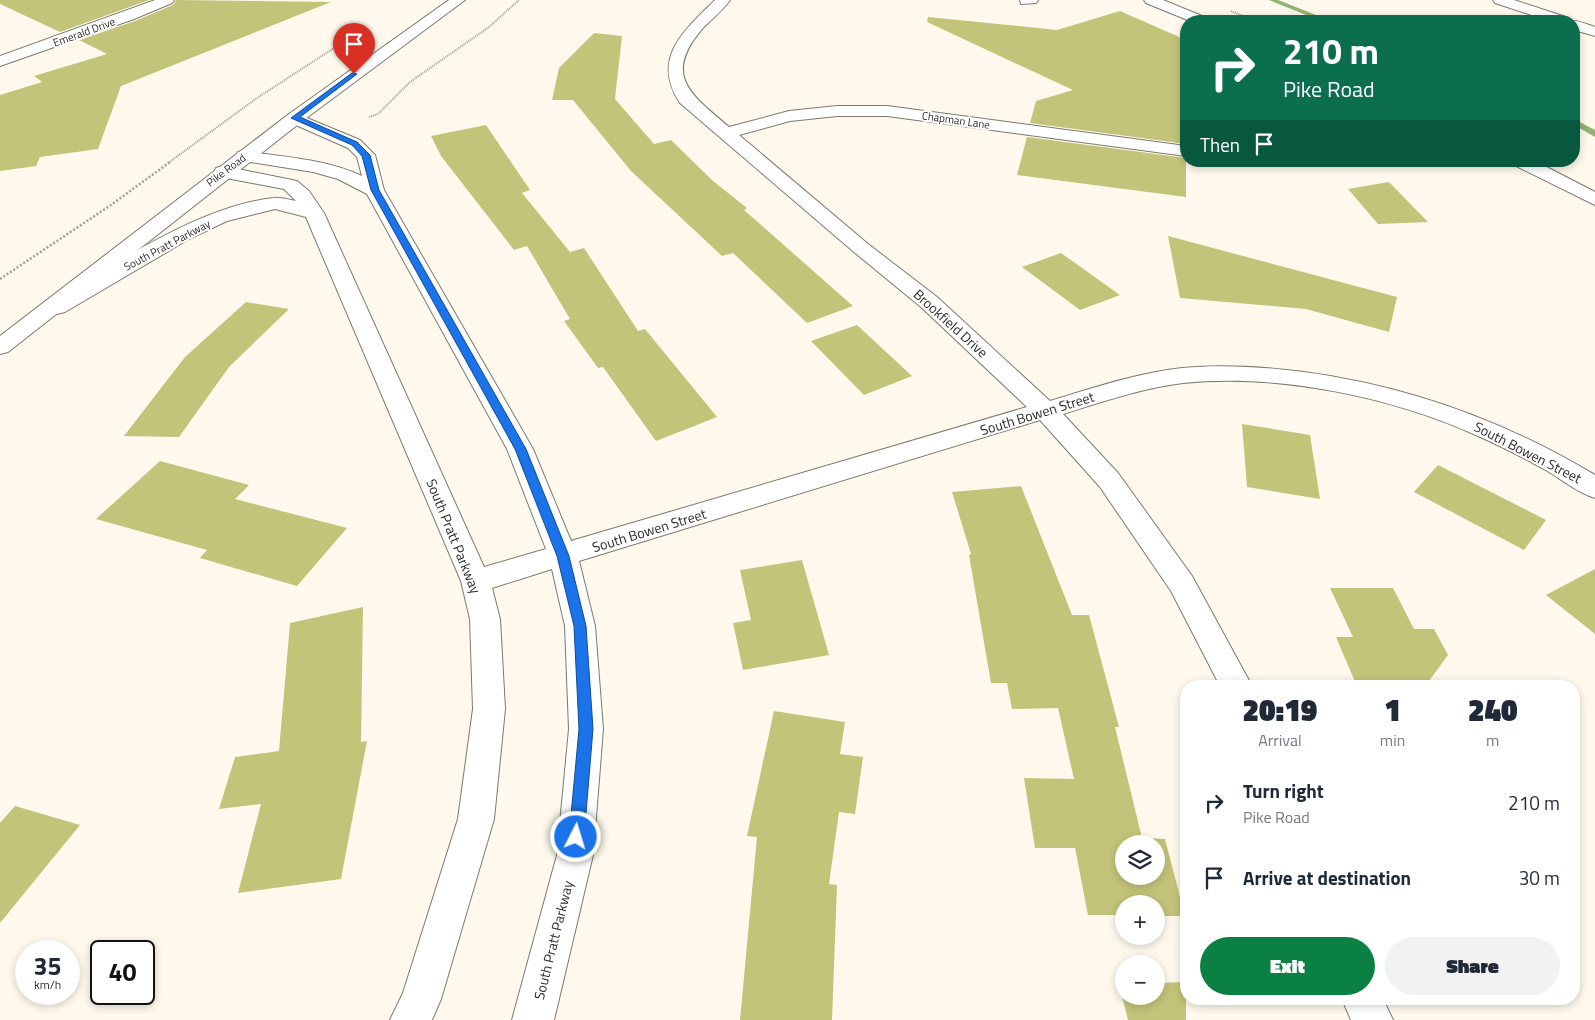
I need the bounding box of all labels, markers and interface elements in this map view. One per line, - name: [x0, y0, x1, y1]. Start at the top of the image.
- street label: Emerald Drive: [51, 13, 118, 51]
- pin: [333, 23, 375, 74]
- text: 210 m: [1283, 24, 1379, 78]
- icon: arrive: [340, 30, 368, 58]
- icon: right: [1200, 35, 1265, 100]
- text: Pike Road: [1283, 72, 1375, 106]
- street label: Chapman Lane: [921, 107, 991, 133]
- text: Then: [1200, 130, 1240, 159]
- icon: arrive: [1250, 130, 1278, 158]
- street label: Pike Road: [203, 150, 249, 190]
- street label: South Pratt Parkway: [121, 215, 214, 275]
- street label: Brookfield Drive: [909, 284, 993, 362]
- street label: South Bowen Street: [977, 386, 1097, 440]
- street label: South Bowen Street: [1471, 416, 1586, 488]
- street label: South Pratt Parkway: [421, 475, 487, 597]
- street label: South Bowen Street: [589, 503, 709, 557]
- text: 20:19: [1243, 687, 1317, 733]
- text: 1: [1384, 687, 1401, 733]
- text: 240: [1468, 687, 1517, 733]
- text: Arrival: [1258, 728, 1302, 752]
- text: min: [1380, 728, 1405, 752]
- text: m: [1486, 728, 1499, 752]
- text: Turn right: [1243, 776, 1324, 805]
- text: 210 m: [1508, 788, 1560, 817]
- icon: right: [1200, 789, 1228, 817]
- text: Pike Road: [1243, 805, 1310, 829]
- position arrow: [549, 810, 601, 862]
- map controls: [1115, 835, 1165, 1005]
- button: layers: [1115, 835, 1165, 885]
- text: Arrive at destination: [1243, 863, 1411, 892]
- text: 30 m: [1519, 863, 1560, 892]
- icon: arrive: [1200, 864, 1228, 892]
- street label: South Pratt Parkway: [528, 878, 578, 1002]
- button: +: [1115, 895, 1165, 945]
- button: Exit: [1200, 937, 1375, 995]
- button: Share: [1385, 937, 1560, 995]
- speed limit sign: 40: [90, 940, 155, 1005]
- text: 35: [33, 947, 62, 985]
- button: −: [1115, 955, 1165, 1005]
- text: km/h: [34, 975, 61, 994]

